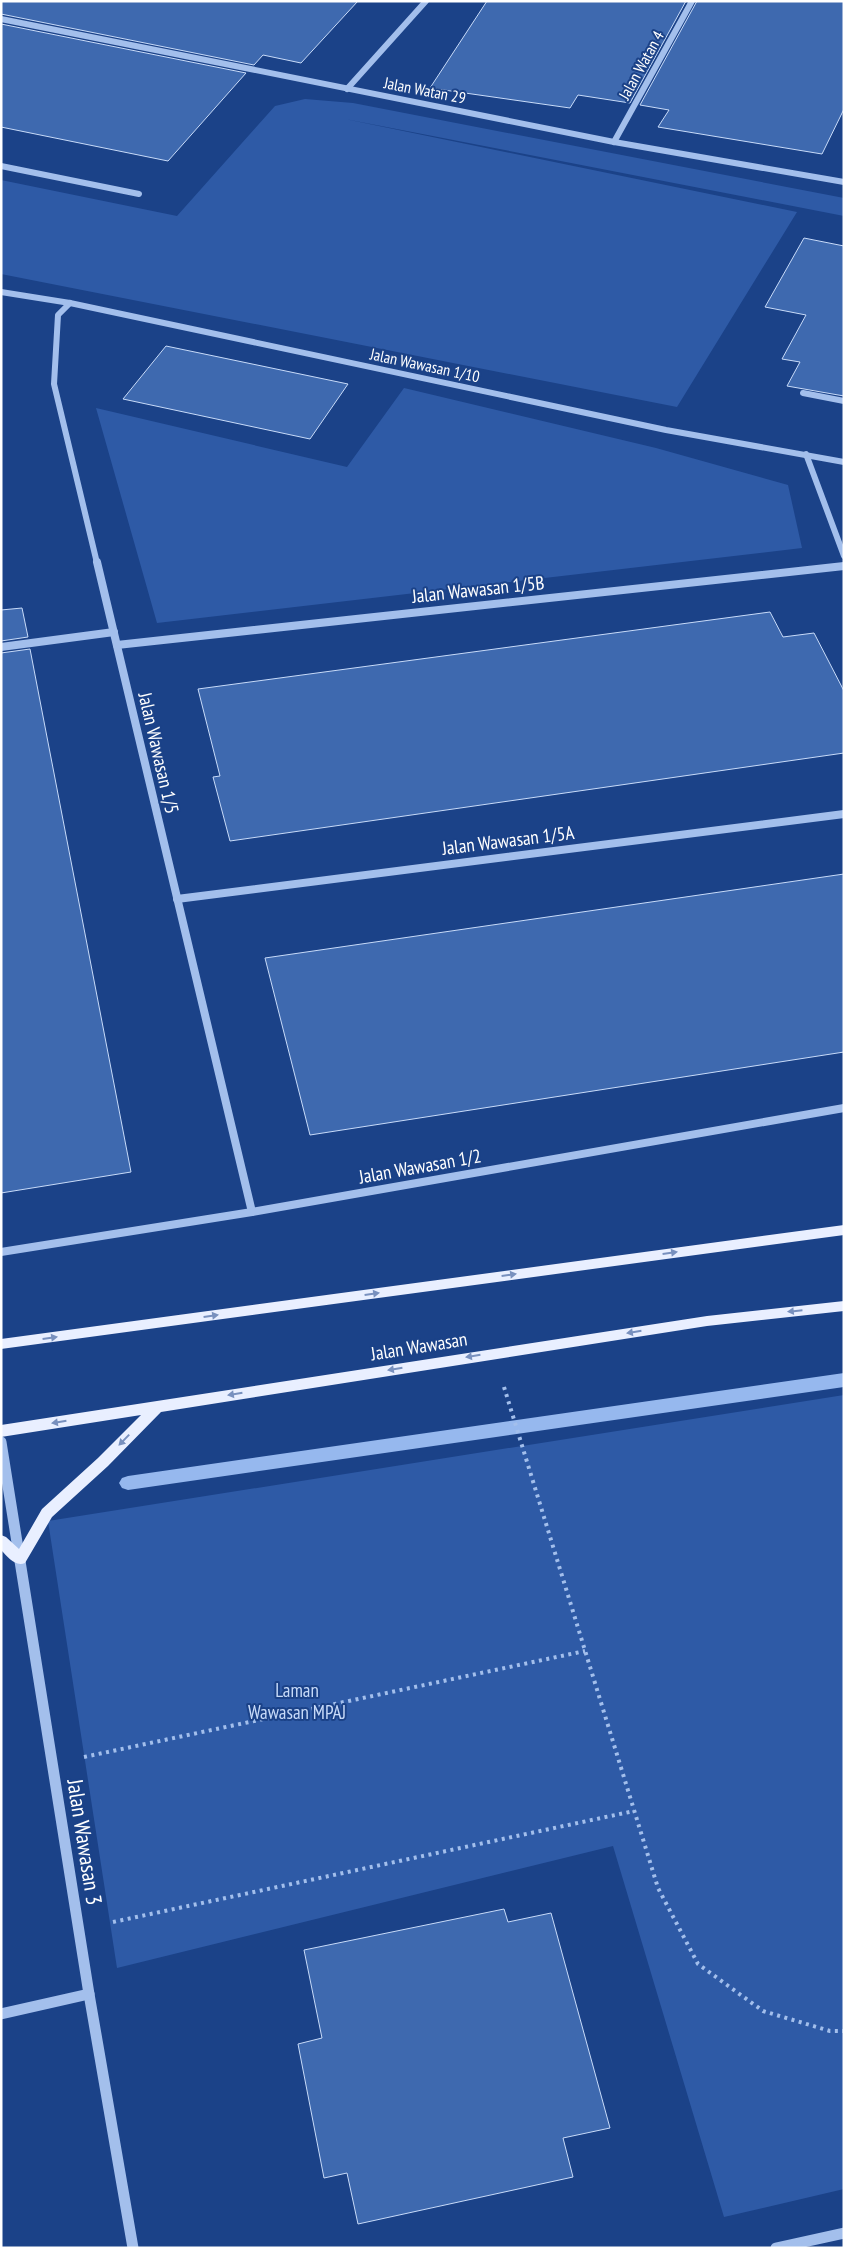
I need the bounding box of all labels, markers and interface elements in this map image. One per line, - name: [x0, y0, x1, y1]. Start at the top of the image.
- street label: Jalan Watan 4: [613, 27, 668, 104]
- street label: Jalan Watan 29: [381, 72, 468, 108]
- street label: Jalan Wawasan 1/10: [367, 343, 482, 386]
- street label: Jalan Wawasan 1/5B: [410, 570, 545, 608]
- street label: Jalan Wawasan 1/5: [133, 689, 185, 816]
- street label: Jalan Wawasan 1/5A: [440, 820, 575, 860]
- street label: Jalan Wawasan 1/2: [356, 1143, 483, 1189]
- one-way arrow: [662, 1249, 678, 1257]
- one-way arrow: [501, 1271, 517, 1279]
- one-way arrow: [364, 1289, 380, 1297]
- one-way arrow: [787, 1307, 803, 1315]
- one-way arrow: [203, 1311, 219, 1319]
- street label: Jalan Wawasan: [368, 1327, 469, 1366]
- one-way arrow: [626, 1329, 642, 1337]
- one-way arrow: [42, 1334, 58, 1342]
- one-way arrow: [465, 1353, 481, 1361]
- one-way arrow: [387, 1365, 403, 1373]
- one-way arrow: [226, 1390, 242, 1398]
- one-way arrow: [50, 1418, 66, 1426]
- one-way arrow: [118, 1434, 130, 1446]
- park label: Laman Wawasan MPAJ: [248, 1678, 346, 1724]
- street label: Jalan Wawasan 3: [61, 1776, 109, 1907]

